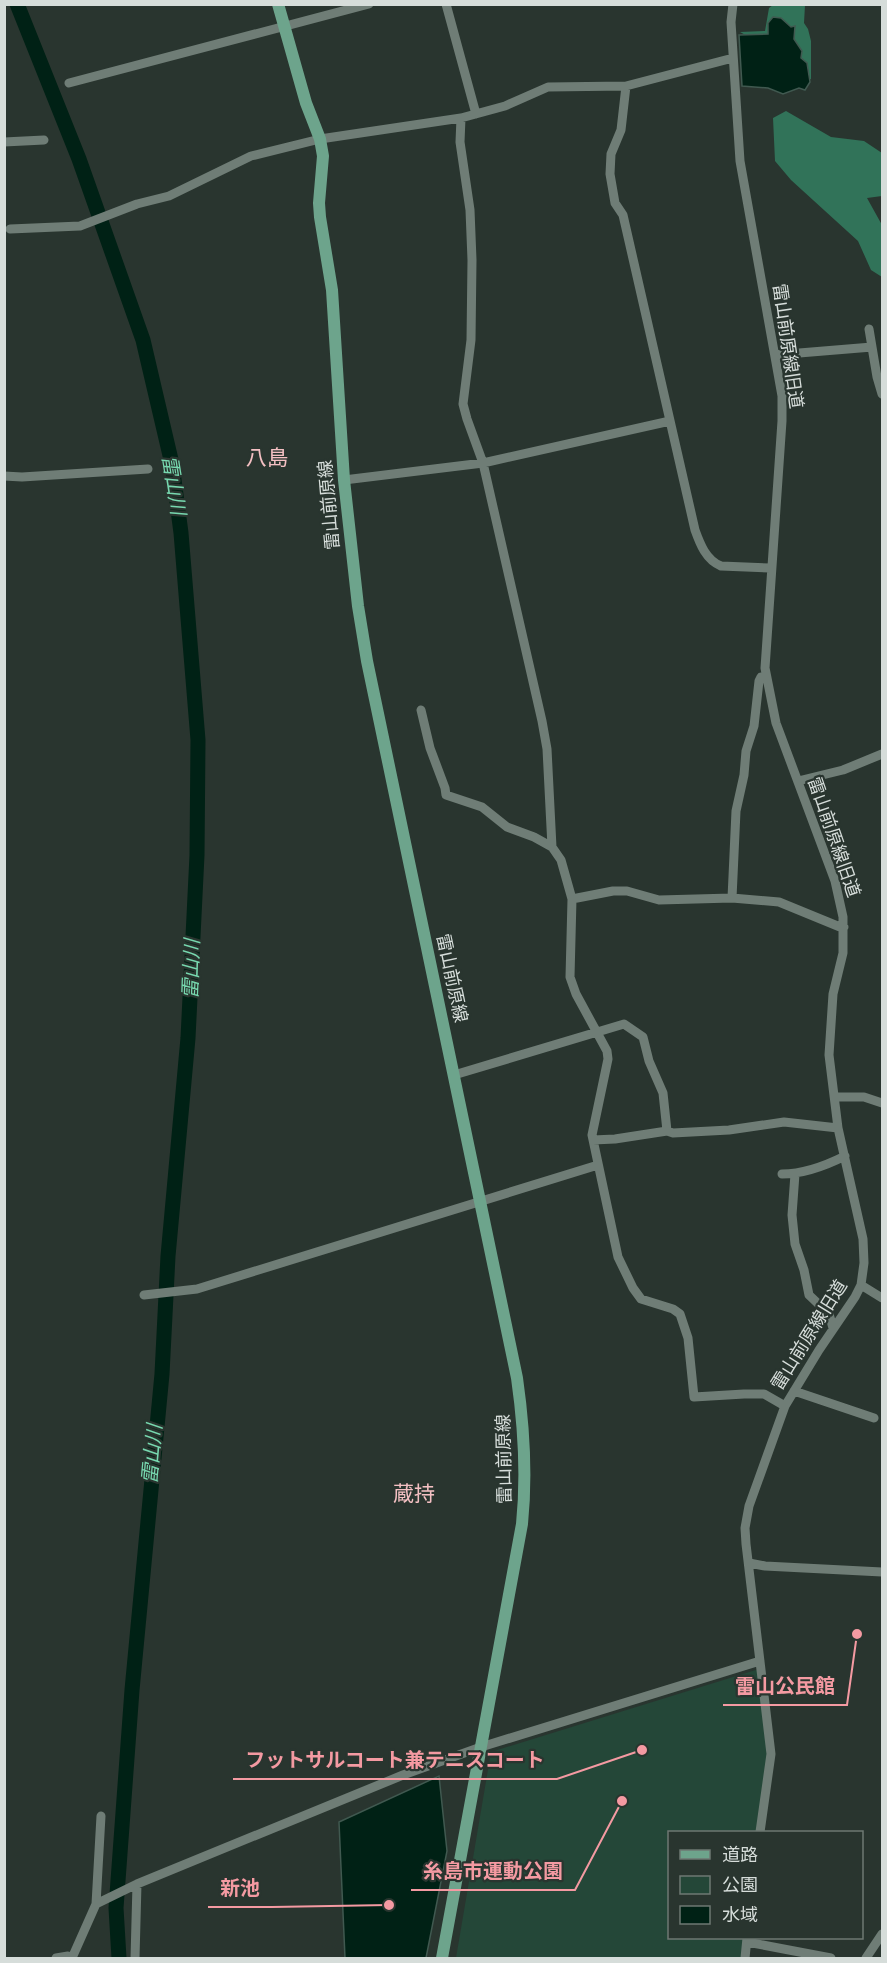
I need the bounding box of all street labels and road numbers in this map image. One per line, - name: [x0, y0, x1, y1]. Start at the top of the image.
- street label: 雷山前原線旧道: [769, 282, 808, 410]
- street label: 雷山前原線: [314, 459, 343, 551]
- street label: 雷山前原線旧道: [804, 774, 865, 900]
- street label: 雷山前原線: [433, 932, 472, 1024]
- street label: 雷山前原線旧道: [766, 1276, 851, 1394]
- street label: 雷山前原線: [492, 1414, 515, 1504]

